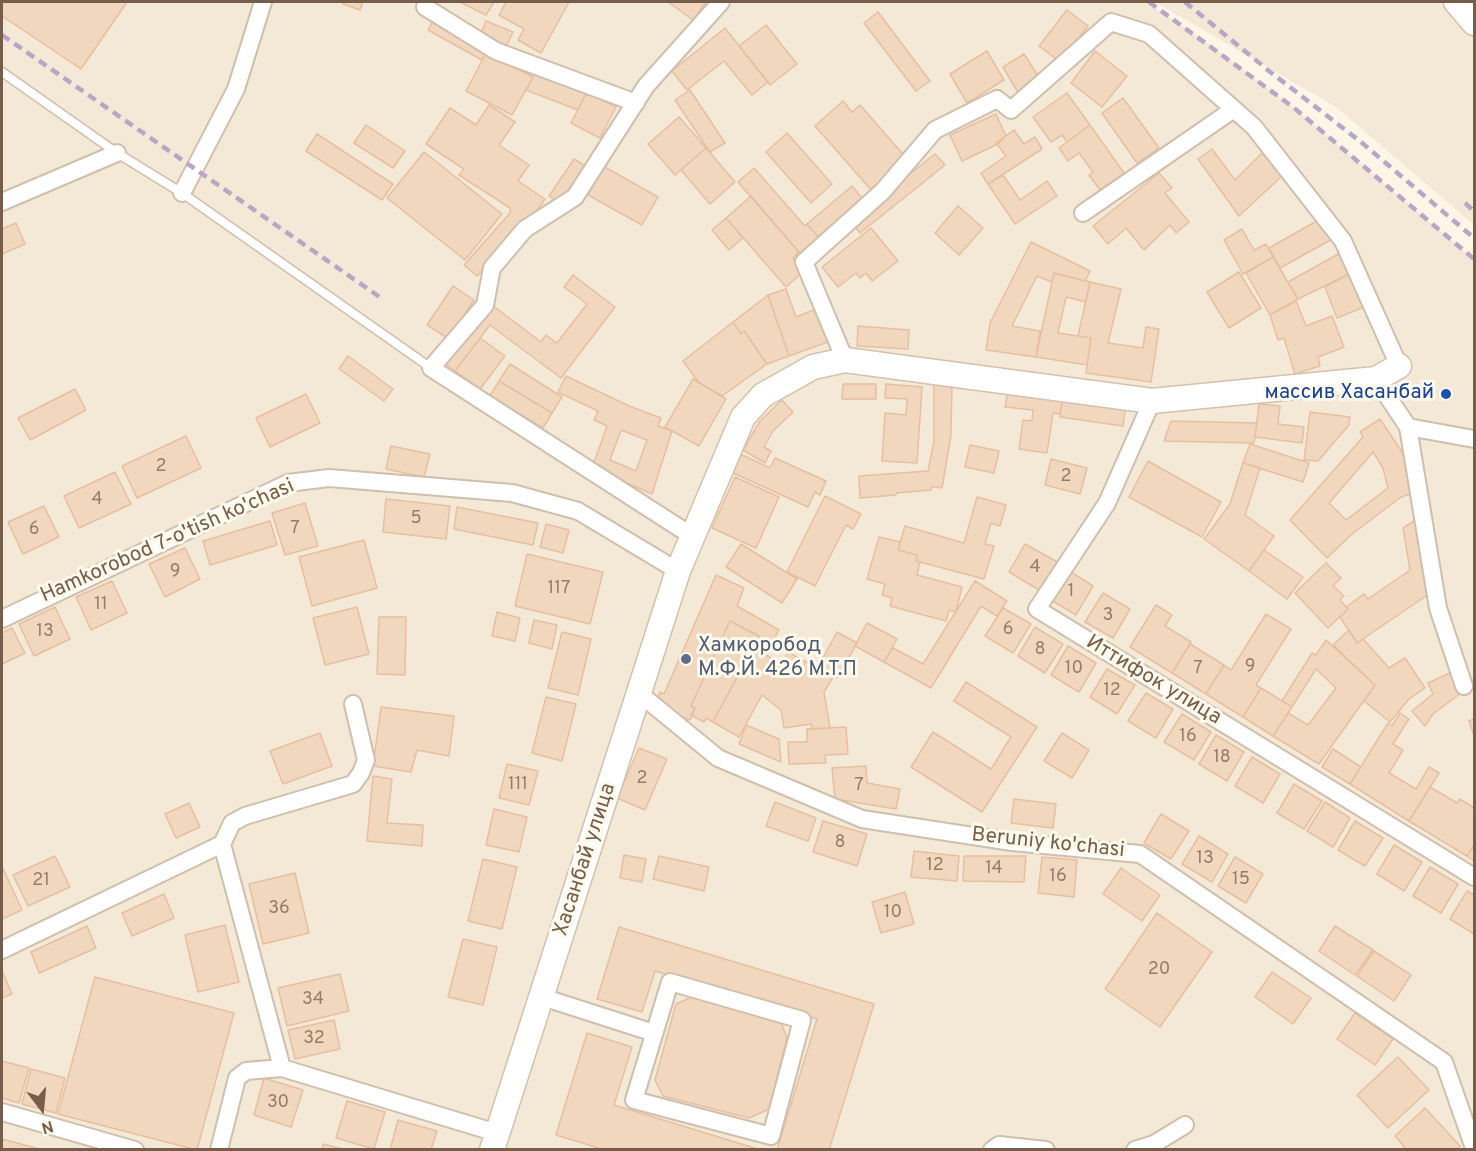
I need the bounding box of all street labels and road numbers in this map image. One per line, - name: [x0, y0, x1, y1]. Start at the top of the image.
- street label: Hamkorobod 7-o'tish ko'chasi: [37, 475, 299, 609]
- street label: Иттифок улица: [1081, 631, 1225, 731]
- street label: Хасанбай улица: [549, 780, 623, 940]
- street label: Beruniy ko'chasi: [970, 823, 1126, 865]

